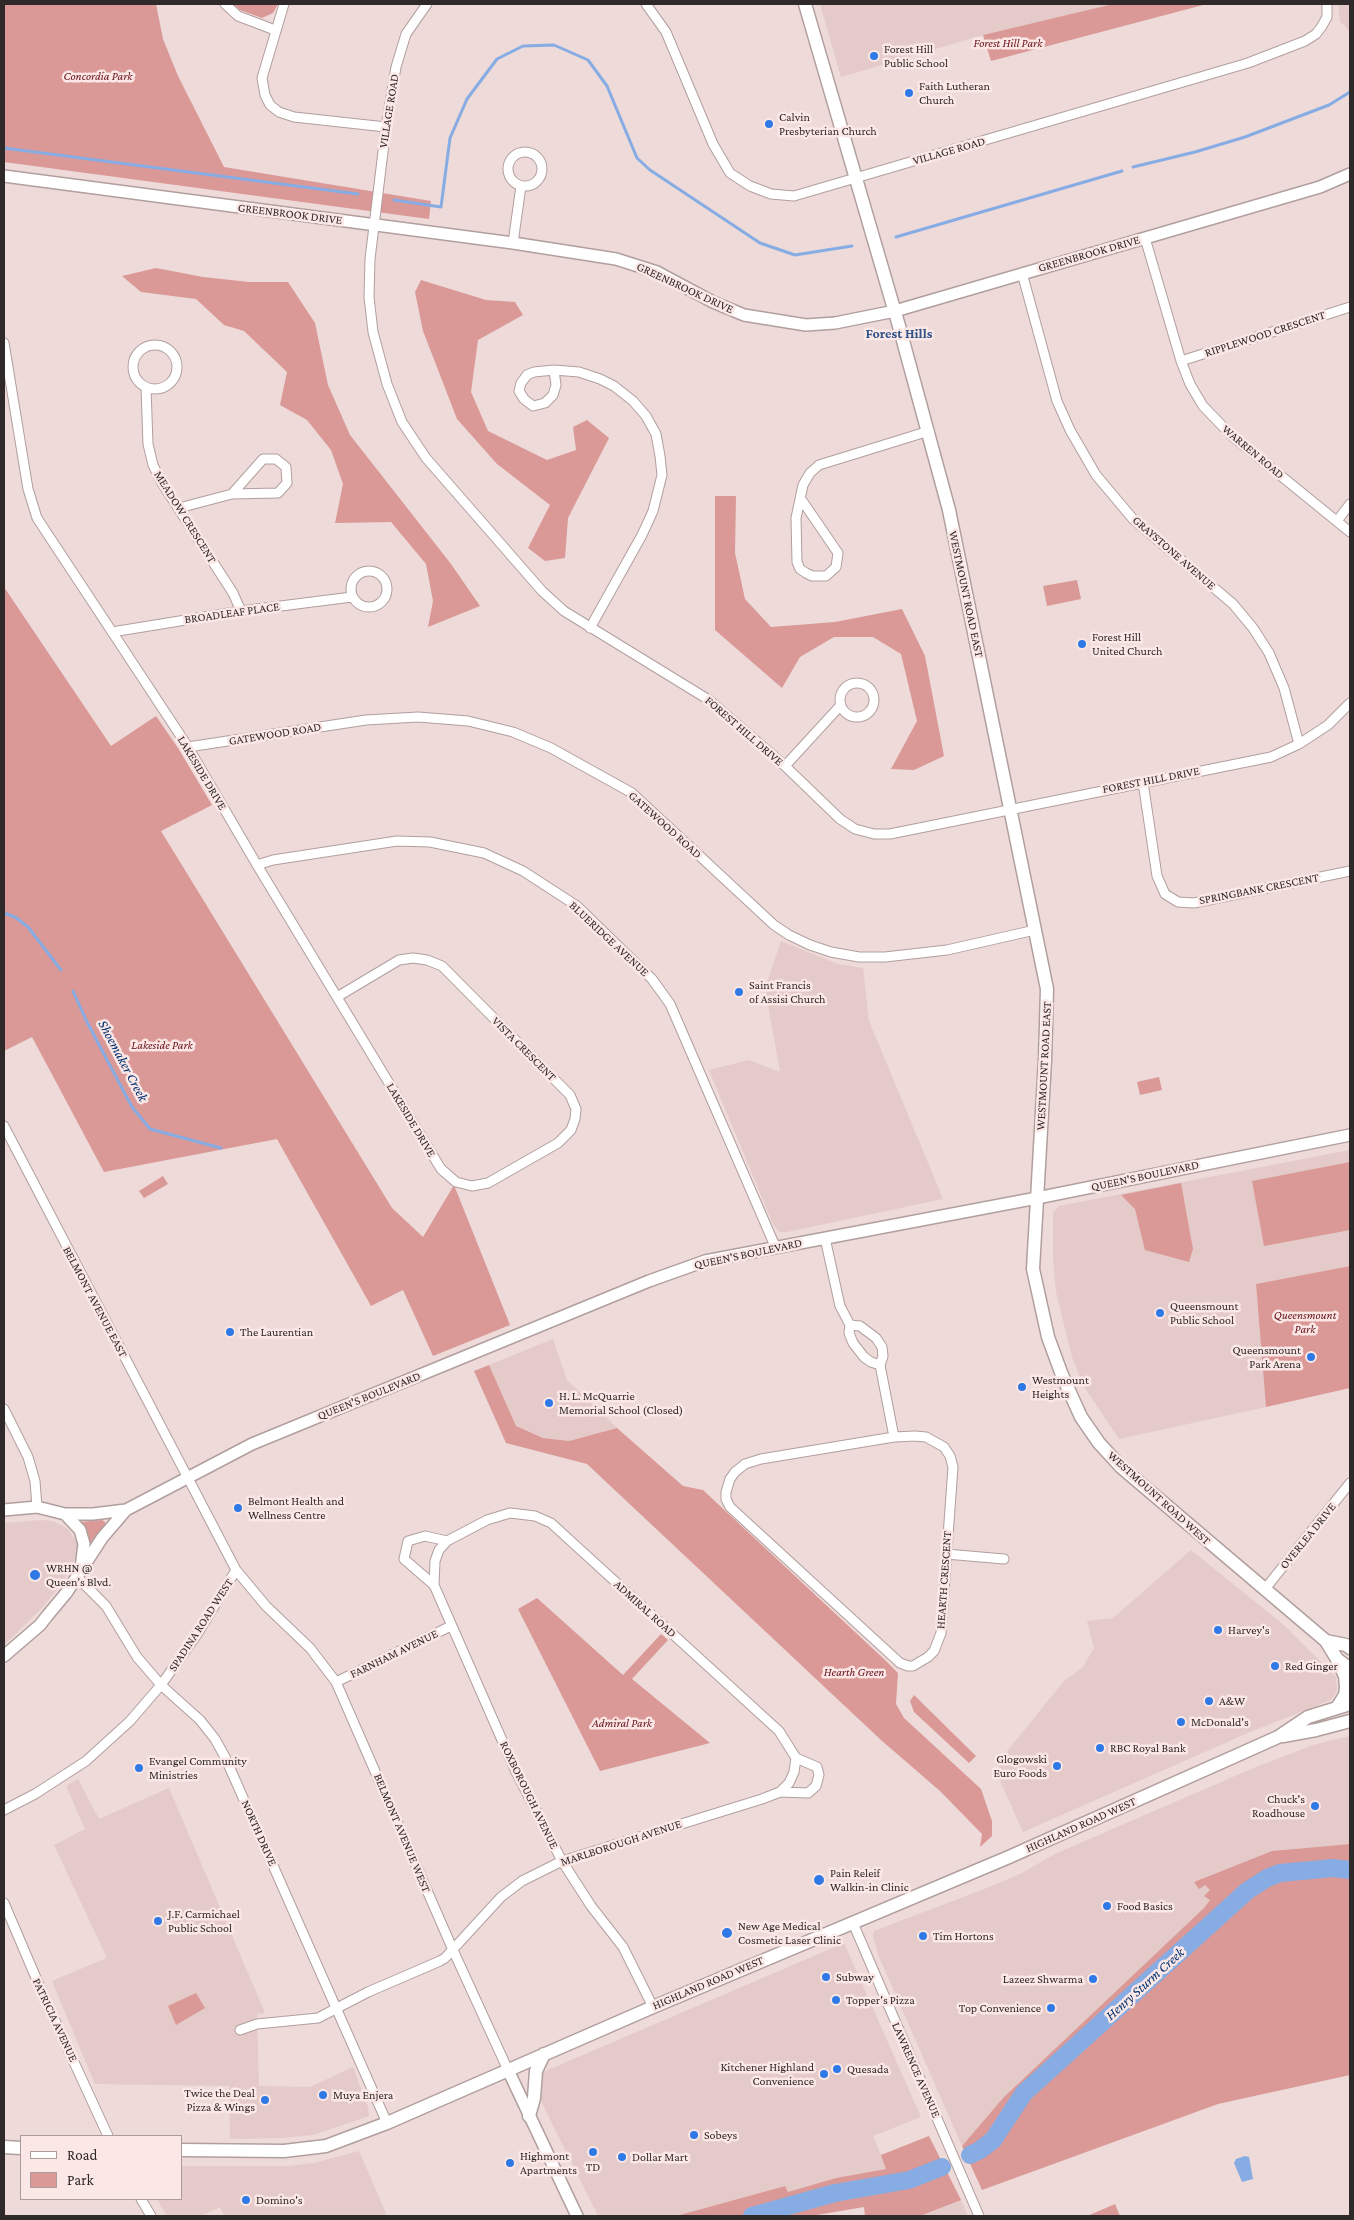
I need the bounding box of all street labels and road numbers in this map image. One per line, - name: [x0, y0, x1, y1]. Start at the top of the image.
- street label: VILLAGE ROAD: [376, 73, 402, 149]
- street label: VILLAGE ROAD: [911, 134, 987, 168]
- street label: GREENBROOK DRIVE: [237, 200, 343, 228]
- street label: GREENBROOK DRIVE: [1036, 233, 1142, 275]
- street label: GREENBROOK DRIVE: [634, 259, 736, 317]
- street label: RIPPLEWOOD CRESCENT: [1203, 308, 1327, 360]
- street label: WARREN ROAD: [1219, 422, 1287, 482]
- street label: MEADOW CRESCENT: [151, 468, 219, 566]
- street label: GRAYSTONE AVENUE: [1130, 513, 1218, 593]
- street label: WESTMOUNT ROAD EAST: [946, 529, 986, 659]
- street label: BROADLEAF PLACE: [184, 599, 280, 627]
- street label: FOREST HILL DRIVE: [702, 693, 786, 769]
- street label: GATEWOOD ROAD: [228, 720, 322, 748]
- street label: LAKESIDE DRIVE: [174, 733, 230, 813]
- street label: FOREST HILL DRIVE: [1101, 764, 1201, 796]
- street label: GATEWOOD ROAD: [625, 788, 705, 862]
- street label: SPRINGBANK CRESCENT: [1198, 870, 1320, 908]
- street label: BLUERIDGE AVENUE: [566, 898, 652, 980]
- street label: WESTMOUNT ROAD EAST: [1033, 1001, 1055, 1131]
- street label: VISTA CRESCENT: [489, 1014, 559, 1084]
- street label: LAKESIDE DRIVE: [383, 1080, 439, 1160]
- street label: QUEEN'S BOULEVARD: [1090, 1158, 1200, 1194]
- street label: QUEEN'S BOULEVARD: [693, 1236, 803, 1272]
- street label: BELMONT AVENUE EAST: [60, 1244, 130, 1360]
- street label: QUEEN'S BOULEVARD: [315, 1369, 423, 1423]
- street label: WESTMOUNT ROAD WEST: [1105, 1448, 1213, 1548]
- street label: OVERLEA DRIVE: [1277, 1500, 1339, 1572]
- street label: HEARTH CRESCENT: [933, 1531, 955, 1629]
- street label: SPADINA ROAD WEST: [166, 1576, 236, 1674]
- street label: ADMIRAL ROAD: [611, 1577, 679, 1641]
- street label: FARNHAM AVENUE: [348, 1626, 440, 1682]
- street label: ROXBOROUGH AVENUE: [497, 1739, 561, 1851]
- street label: BELMONT AVENUE WEST: [370, 1771, 434, 1895]
- street label: HIGHLAND ROAD WEST: [1024, 1794, 1138, 1856]
- street label: NORTH DRIVE: [238, 1798, 280, 1868]
- street label: MARLBOROUGH AVENUE: [559, 1817, 683, 1869]
- street label: HIGHLAND ROAD WEST: [650, 1953, 766, 2013]
- street label: PATRICIA AVENUE: [29, 1976, 81, 2064]
- street label: LAWRENCE AVENUE: [889, 2020, 943, 2120]

